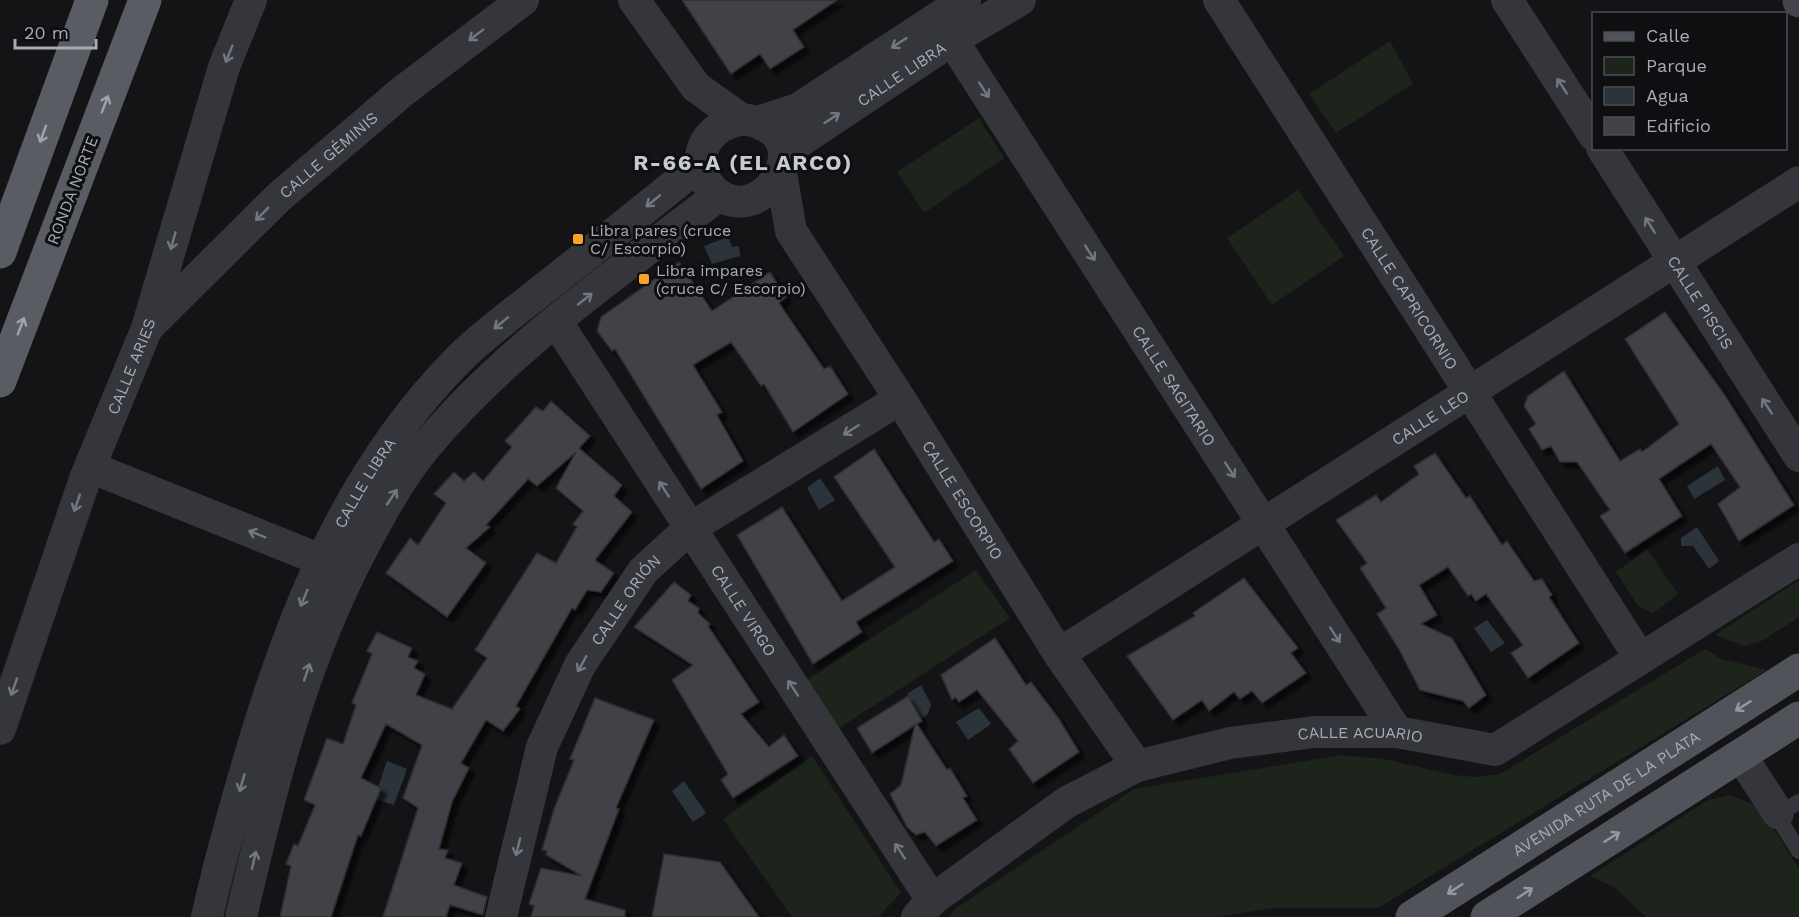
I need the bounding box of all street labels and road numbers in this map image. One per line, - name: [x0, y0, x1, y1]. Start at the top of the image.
- street label: CALLE LIBRA: [854, 38, 950, 111]
- street label: CALLE GÉMINIS: [276, 108, 382, 203]
- street label: RONDA NORTE: [43, 133, 102, 247]
- street label: CALLE CAPRICORNIO: [1357, 224, 1462, 373]
- street label: CALLE PISCIS: [1663, 252, 1737, 353]
- street label: CALLE ARIES: [103, 316, 159, 417]
- street label: CALLE SAGITARIO: [1128, 322, 1220, 450]
- street label: CALLE LEO: [1388, 386, 1472, 449]
- street label: CALLE LIBRA: [330, 434, 400, 531]
- street label: CALLE ESCORPIO: [918, 437, 1007, 563]
- street label: CALLE ORIÓN: [587, 551, 665, 649]
- street label: CALLE VIRGO: [707, 561, 780, 660]
- street label: CALLE ACUARIO: [1296, 722, 1424, 747]
- street label: AVENIDA RUTA DE LA PLATA: [1509, 727, 1704, 860]

